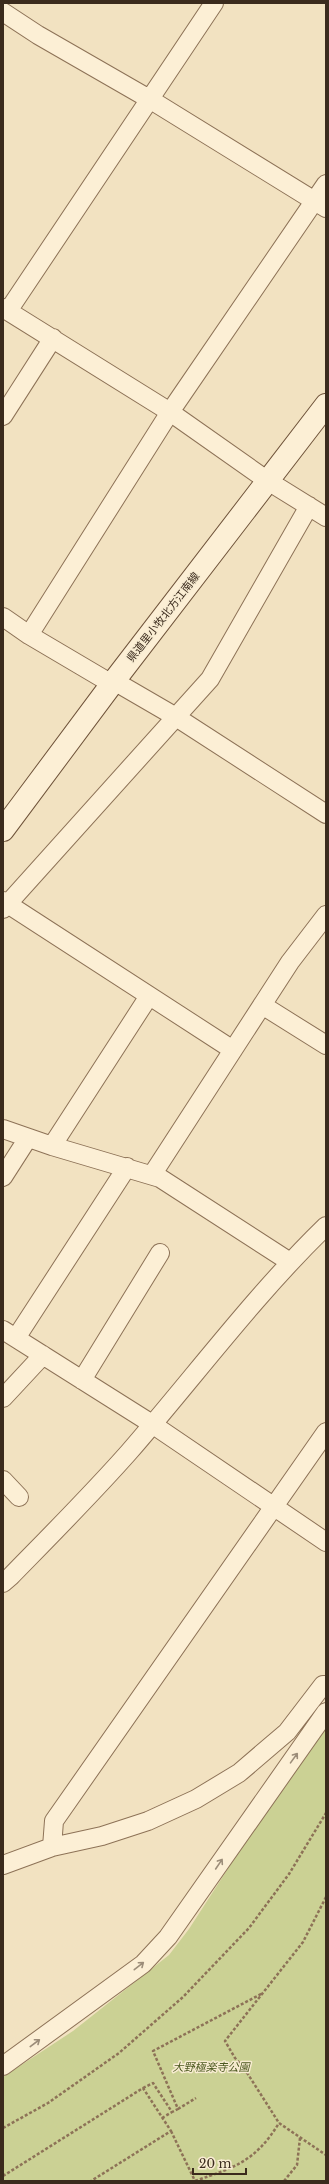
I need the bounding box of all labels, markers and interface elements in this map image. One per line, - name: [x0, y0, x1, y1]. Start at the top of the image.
- street label: 県道里小牧北方江南線: [124, 569, 202, 665]
- one-way arrow: [290, 1752, 298, 1763]
- one-way arrow: [215, 1859, 223, 1870]
- one-way arrow: [134, 1962, 145, 1971]
- one-way arrow: [29, 2039, 40, 2048]
- park label: 大野極楽寺公園: [173, 2060, 251, 2074]
- scale bar: [193, 2150, 246, 2176]
- text: 20 m: [199, 2156, 231, 2171]

